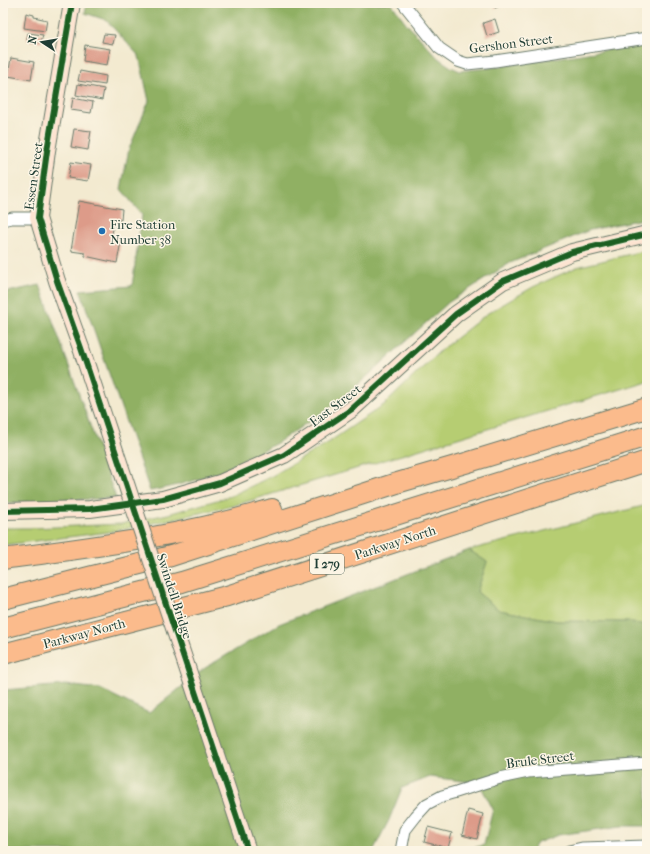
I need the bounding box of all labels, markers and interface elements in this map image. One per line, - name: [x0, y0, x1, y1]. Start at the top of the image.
- north arrow: [22, 22, 62, 62]
- street label: Gershon Street: [468, 31, 554, 56]
- text: N: [25, 34, 40, 45]
- street label: Essen Street: [21, 141, 46, 211]
- place label: Fire Station Number 38: [110, 217, 176, 247]
- marker: Fire Station Number 38: [97, 226, 107, 236]
- street label: East Street: [307, 381, 364, 430]
- street label: Parkway North: [353, 522, 438, 563]
- street label: Swindell Bridge: [154, 551, 196, 641]
- road number: I 279: [310, 554, 344, 574]
- street label: Parkway North: [41, 615, 128, 652]
- street label: Brule Street: [505, 748, 575, 771]

